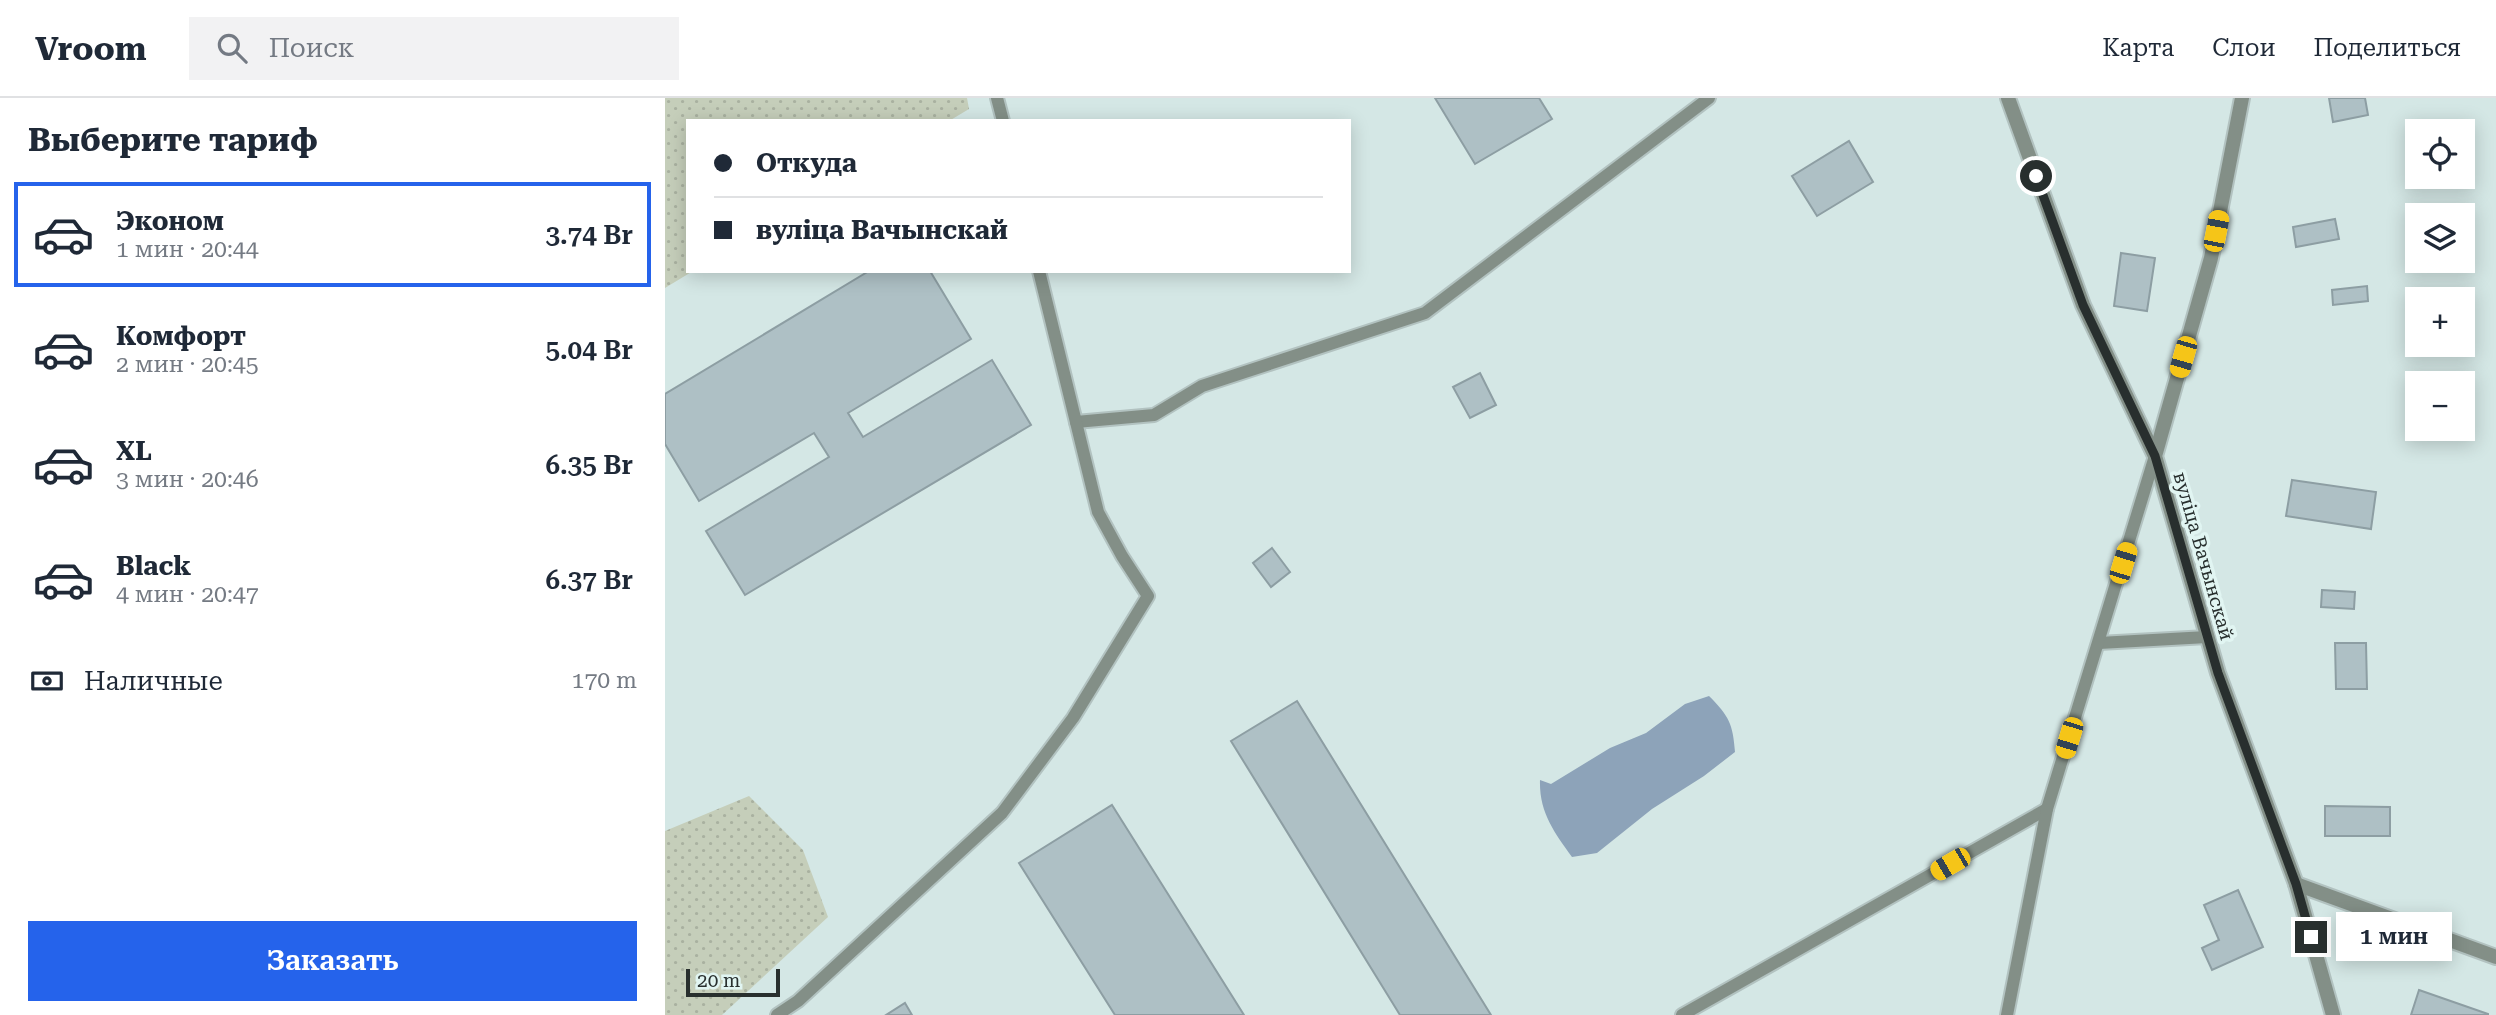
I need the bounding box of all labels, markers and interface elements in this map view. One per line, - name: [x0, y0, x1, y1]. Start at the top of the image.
- search box: [189, 17, 679, 80]
- text: Vroom: [35, 29, 147, 68]
- icon: search: [213, 29, 251, 67]
- text: Поиск: [269, 33, 354, 63]
- text: Карта: [2102, 34, 2174, 62]
- text: Слои: [2212, 34, 2275, 62]
- text: Поделиться: [2313, 34, 2461, 62]
- map controls: [2405, 119, 2475, 441]
- button: locate: [2405, 119, 2475, 189]
- text: Выберите тариф: [28, 121, 318, 159]
- text: Откуда: [756, 148, 857, 178]
- route start: [2020, 160, 2052, 192]
- icon: car: [32, 203, 95, 266]
- button: layers: [2405, 203, 2475, 273]
- text: Эконом: [116, 206, 224, 236]
- car: [2202, 208, 2231, 254]
- text: вуліца Вачынскай: [756, 215, 1008, 245]
- text: 3.74 Br: [545, 220, 633, 250]
- text: 1 мин · 20:44: [116, 236, 259, 263]
- button: +: [2405, 287, 2475, 357]
- icon: car: [32, 318, 95, 381]
- text: Комфорт: [116, 321, 246, 351]
- car: [2168, 334, 2199, 380]
- text: 5.04 Br: [545, 335, 633, 365]
- text: 2 мин · 20:45: [116, 351, 259, 378]
- button: −: [2405, 371, 2475, 441]
- icon: car: [32, 433, 95, 496]
- text: XL: [116, 436, 152, 466]
- text: 6.35 Br: [545, 450, 633, 480]
- text: 3 мин · 20:46: [116, 466, 259, 493]
- street label: вуліца Вачынскай: [2168, 469, 2239, 643]
- car: [2107, 540, 2140, 586]
- icon: car: [32, 548, 95, 611]
- text: Black: [116, 551, 191, 581]
- text: 6.37 Br: [545, 565, 633, 595]
- text: 4 мин · 20:47: [116, 581, 259, 608]
- icon: cash: [28, 662, 66, 700]
- text: Наличные: [84, 666, 223, 696]
- text: 170 m: [572, 667, 637, 694]
- car: [2053, 715, 2086, 761]
- car: [1927, 844, 1974, 884]
- callout: 1 мин: [2335, 912, 2451, 962]
- button: Заказать: [28, 921, 637, 1001]
- route end: [2295, 921, 2327, 953]
- text: 1 мин: [2360, 923, 2428, 950]
- scale bar: [686, 966, 781, 998]
- text: 20 m: [697, 969, 740, 992]

